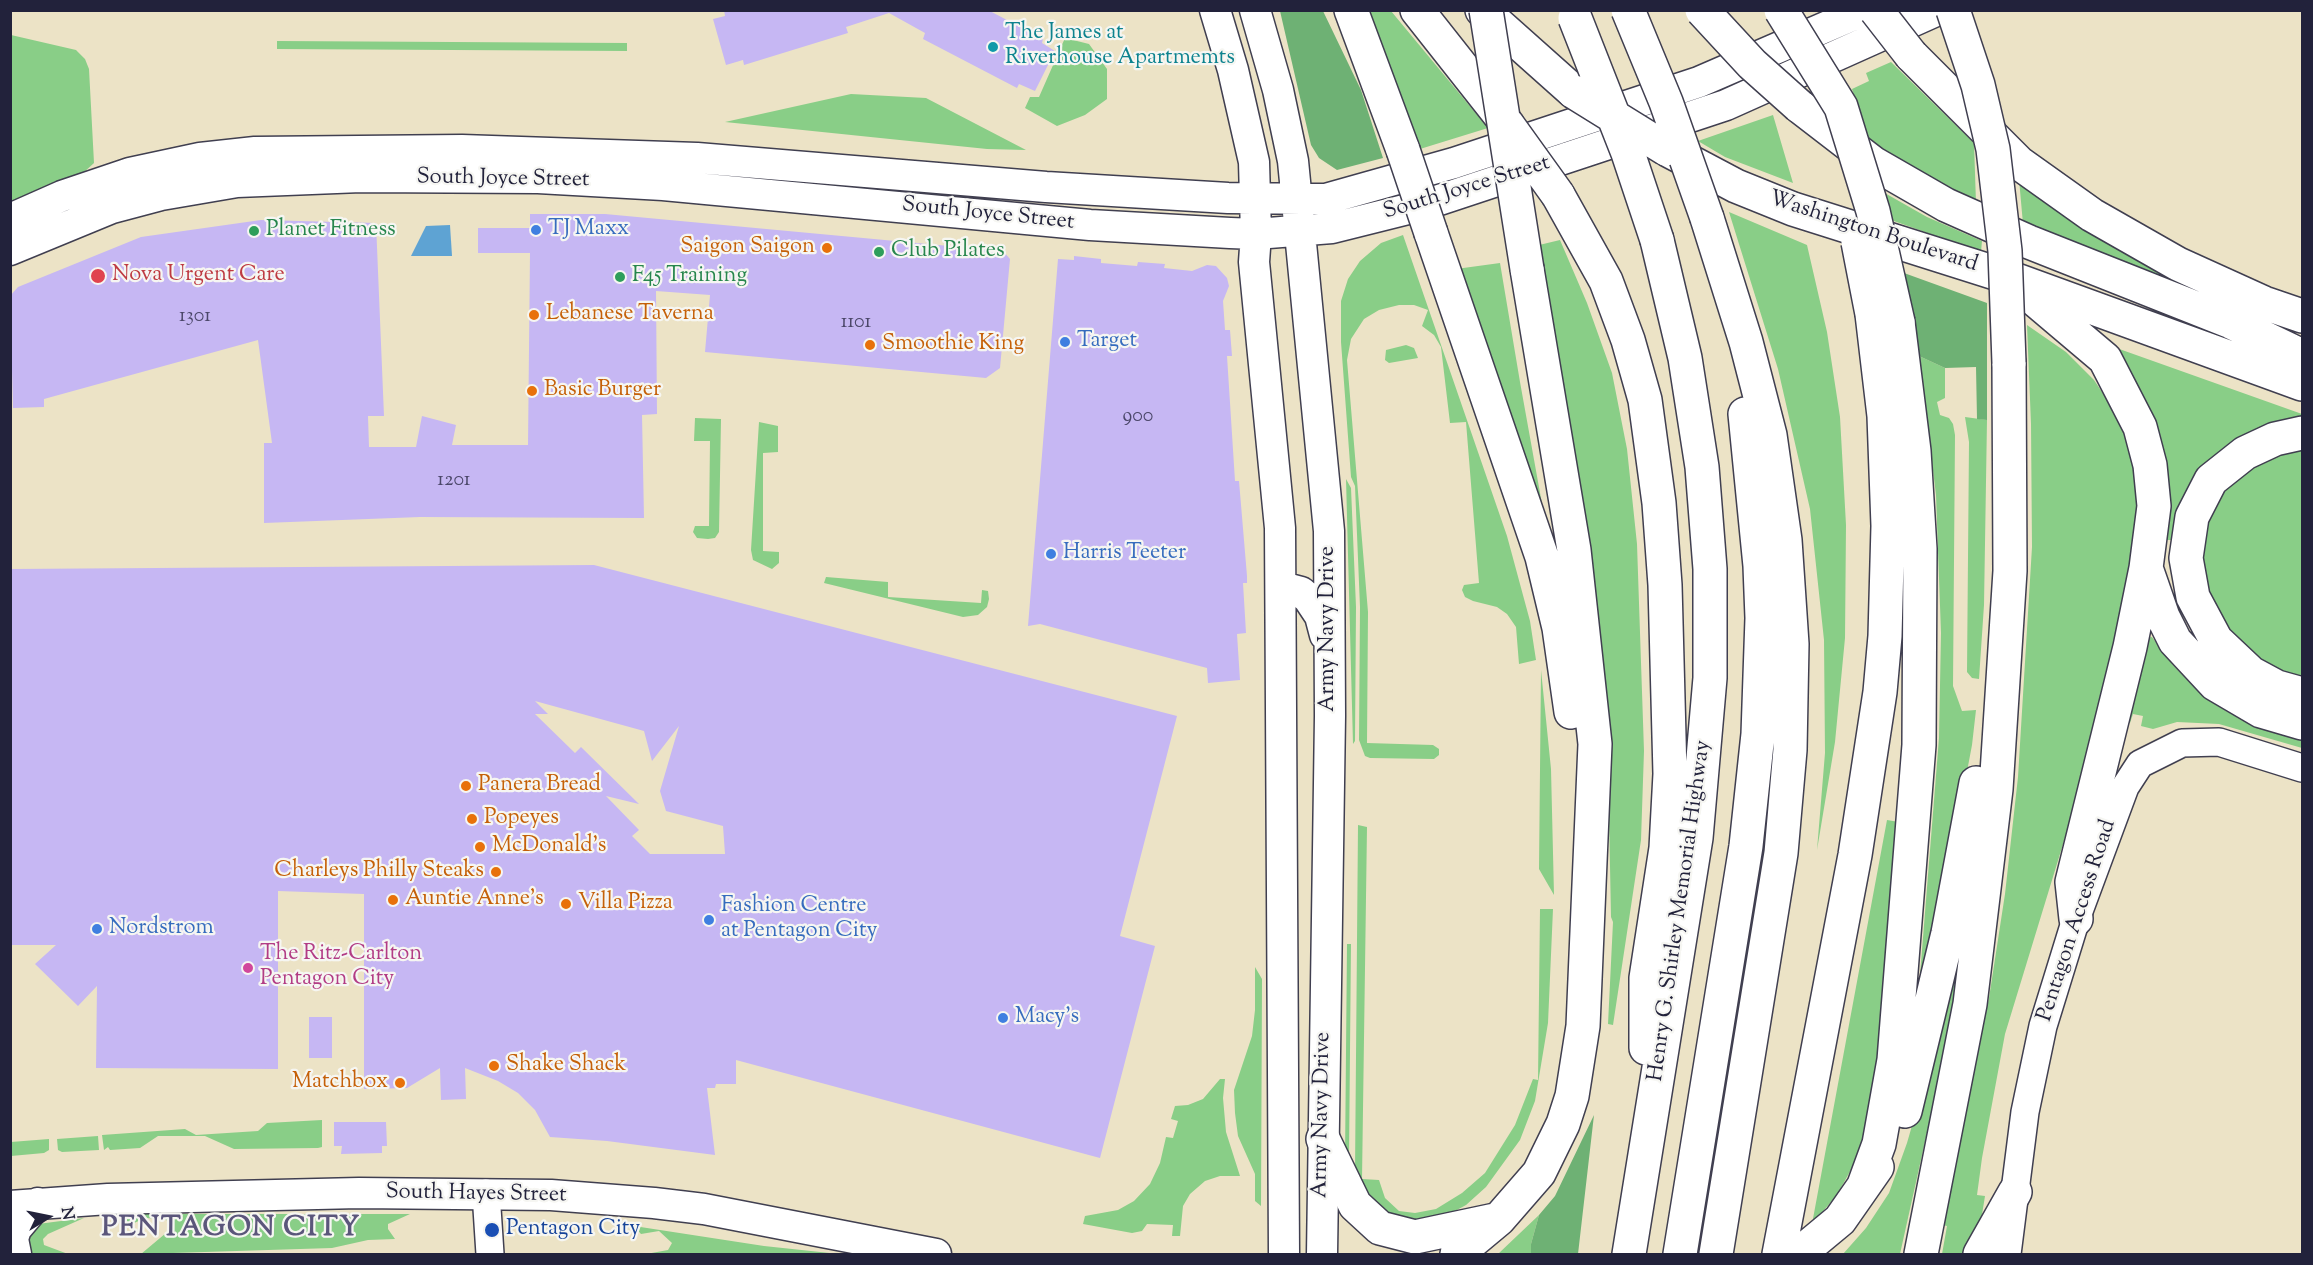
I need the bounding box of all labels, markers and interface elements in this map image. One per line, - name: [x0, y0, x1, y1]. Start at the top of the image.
- place label: The James at Riverhouse Apartmemts: [1005, 21, 1235, 72]
- marker: The James at Riverhouse Apartmemts: [986, 40, 1000, 54]
- street label: South Joyce Street: [1380, 151, 1554, 227]
- street label: South Joyce Street: [416, 165, 590, 195]
- street label: Washington Boulevard: [1765, 187, 1981, 279]
- street label: South Joyce Street: [901, 193, 1075, 237]
- place label: TJ Maxx: [548, 217, 629, 243]
- place label: Planet Fitness: [266, 218, 396, 244]
- marker: TJ Maxx: [529, 223, 543, 237]
- marker: Planet Fitness: [247, 224, 261, 238]
- place label: Saigon Saigon: [680, 235, 815, 261]
- place label: Club Pilates: [891, 239, 1005, 265]
- marker: Saigon Saigon: [820, 241, 834, 255]
- marker: Club Pilates: [872, 245, 886, 259]
- place label: Nova Urgent Care: [112, 263, 285, 289]
- place label: F45 Training: [632, 264, 747, 290]
- marker: Nova Urgent Care: [89, 267, 107, 285]
- marker: F45 Training: [613, 270, 627, 284]
- place label: Lebanese Taverna: [546, 302, 714, 328]
- house number: 1301: [179, 306, 211, 330]
- marker: Lebanese Taverna: [527, 308, 541, 322]
- house number: 1101: [841, 312, 871, 336]
- place label: Target: [1077, 329, 1137, 355]
- place label: Smoothie King: [882, 332, 1024, 358]
- marker: Target: [1058, 335, 1072, 349]
- marker: Smoothie King: [863, 338, 877, 352]
- place label: Basic Burger: [544, 378, 661, 404]
- marker: Basic Burger: [525, 384, 539, 398]
- house number: 900: [1123, 406, 1153, 430]
- house number: 1201: [437, 470, 471, 494]
- place label: Harris Teeter: [1063, 541, 1186, 567]
- street label: Army Navy Drive: [1316, 546, 1342, 712]
- marker: Harris Teeter: [1044, 547, 1058, 561]
- street label: Henry G. Shirley Memorial Highway: [1644, 739, 1718, 1083]
- place label: Panera Bread: [478, 773, 601, 799]
- marker: Panera Bread: [459, 779, 473, 793]
- place label: Popeyes: [484, 806, 559, 832]
- marker: Popeyes: [465, 812, 479, 826]
- street label: Pentagon Access Road: [2033, 817, 2123, 1025]
- place label: McDonald's: [492, 834, 606, 860]
- marker: McDonald's: [473, 840, 487, 854]
- place label: Charleys Philly Steaks: [274, 859, 484, 885]
- marker: Charleys Philly Steaks: [489, 865, 503, 879]
- place label: Auntie Anne's: [405, 887, 544, 913]
- place label: Villa Pizza: [578, 891, 673, 917]
- marker: Auntie Anne's: [386, 893, 400, 907]
- place label: Fashion Centre at Pentagon City: [721, 894, 877, 945]
- marker: Villa Pizza: [559, 897, 573, 911]
- marker: Fashion Centre at Pentagon City: [702, 913, 716, 927]
- place label: Nordstrom: [109, 916, 214, 942]
- marker: Nordstrom: [90, 922, 104, 936]
- place label: The Ritz-Carlton Pentagon City: [260, 942, 422, 993]
- marker: The Ritz-Carlton Pentagon City: [241, 961, 255, 975]
- place label: Macy's: [1015, 1005, 1079, 1031]
- marker: Macy's: [996, 1011, 1010, 1025]
- street label: Army Navy Drive: [1308, 1032, 1338, 1198]
- place label: Shake Shack: [506, 1053, 626, 1079]
- marker: Shake Shack: [487, 1059, 501, 1073]
- place label: Matchbox: [292, 1070, 388, 1096]
- marker: Matchbox: [393, 1076, 407, 1090]
- street label: South Hayes Street: [385, 1180, 567, 1210]
- north arrow: [18, 1187, 78, 1247]
- text: N: [54, 1205, 79, 1222]
- district label: PENTAGON CITY: [101, 1213, 361, 1247]
- place label: Pentagon City: [506, 1217, 640, 1243]
- marker: Pentagon City: [483, 1221, 501, 1239]

